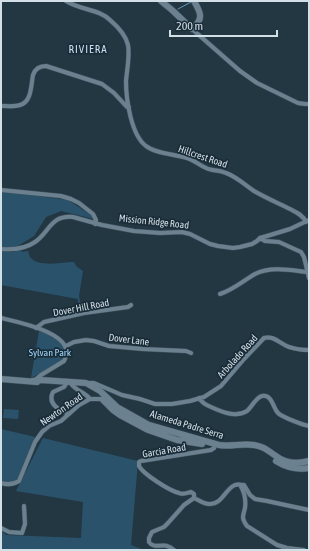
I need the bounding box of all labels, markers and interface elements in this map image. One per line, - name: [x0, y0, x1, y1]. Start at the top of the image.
- scale bar: [170, 12, 277, 38]
- text: 200 m: [176, 19, 203, 33]
- district label: RIVIERA: [68, 43, 108, 55]
- street label: Hillcrest Road: [177, 143, 229, 170]
- street label: Mission Ridge Road: [118, 212, 190, 231]
- street label: Dover Hill Road: [52, 297, 110, 318]
- street label: Dover Lane: [108, 332, 150, 348]
- street label: Arbolado Road: [215, 332, 260, 380]
- park label: Sylvan Park: [29, 347, 72, 358]
- street label: Newton Road: [38, 391, 85, 428]
- street label: Alameda Padre Serra: [149, 408, 225, 441]
- street label: Garcia Road: [141, 441, 187, 460]

